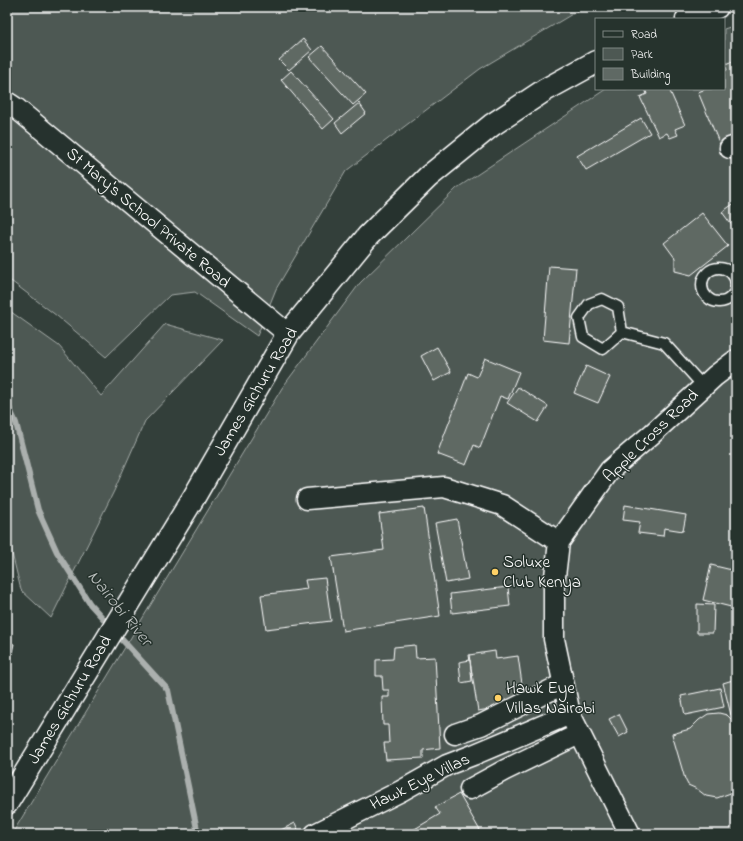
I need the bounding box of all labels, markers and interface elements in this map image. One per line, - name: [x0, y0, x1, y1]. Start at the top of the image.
- legend: [595, 18, 725, 90]
- text: Road: [631, 26, 657, 44]
- text: Park: [631, 46, 653, 64]
- text: Building: [630, 66, 670, 85]
- street label: St Mary's School Private Road: [60, 142, 236, 295]
- street label: James Gichuru Road: [208, 322, 305, 461]
- street label: Apple Cross Road: [597, 383, 705, 488]
- place label: Soluxe Club Kenya: [503, 550, 581, 596]
- water label: Nairobi River: [80, 565, 159, 654]
- marker: Soluxe Club Kenya: [490, 567, 500, 577]
- street label: James Gichuru Road: [22, 630, 119, 769]
- place label: Hawk Eye Villas Nairobi: [505, 676, 595, 721]
- marker: Hawk Eye Villas Nairobi: [493, 693, 503, 703]
- street label: Hawk Eye Villas: [366, 747, 475, 818]

